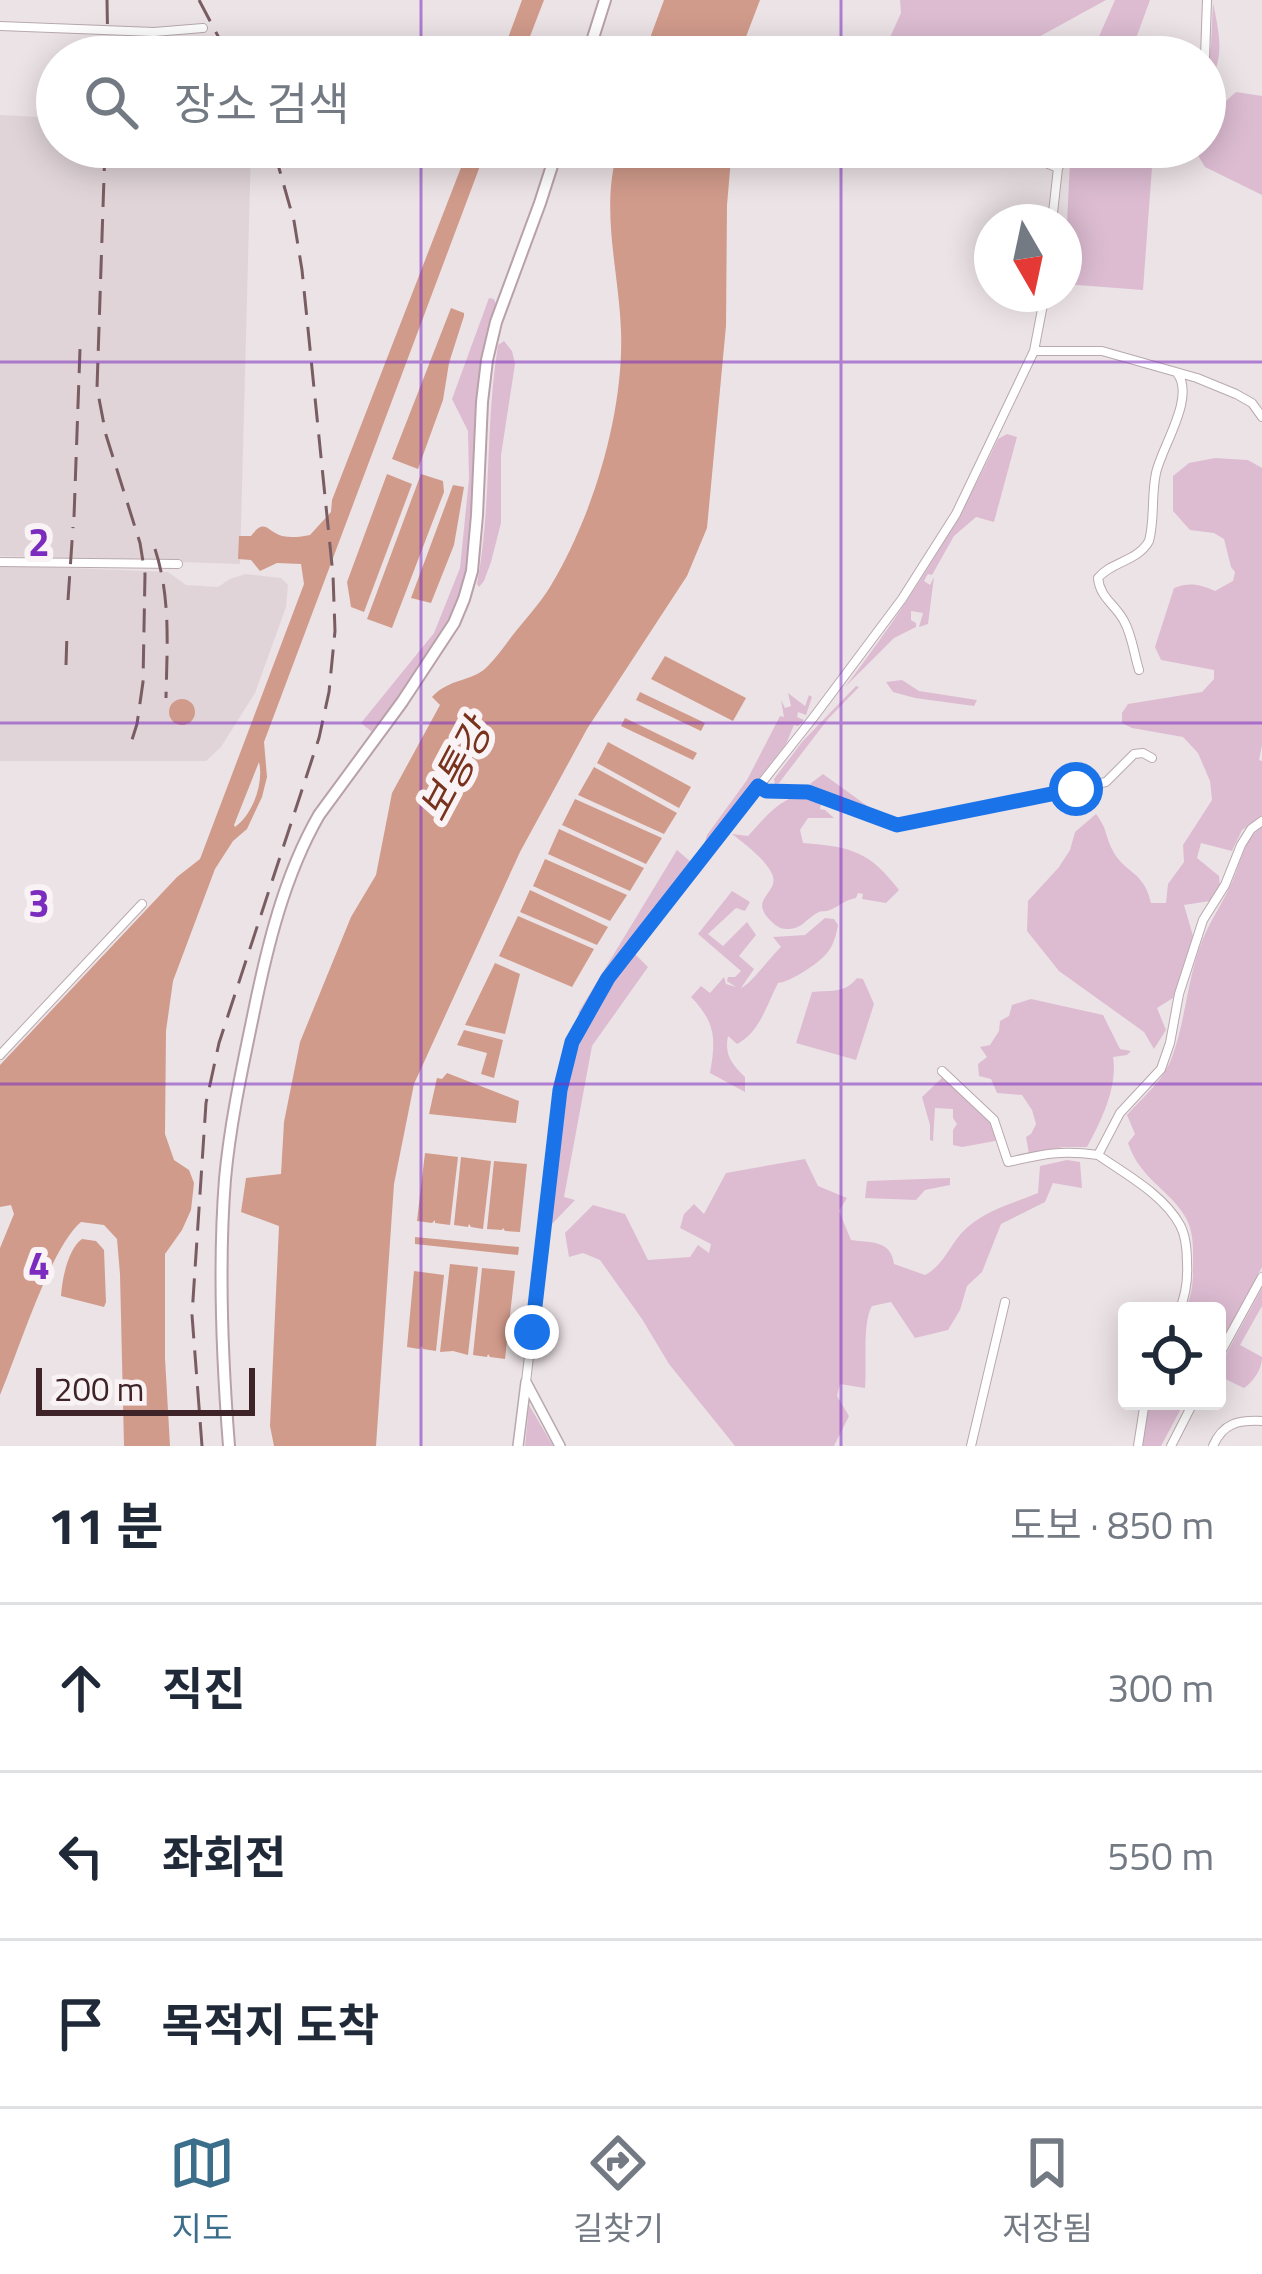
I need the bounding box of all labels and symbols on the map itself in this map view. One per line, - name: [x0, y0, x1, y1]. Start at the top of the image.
- north arrow: [974, 204, 1082, 312]
- text: 2: [28, 512, 50, 571]
- water label: 보통강: [403, 704, 508, 831]
- route start: [1049, 762, 1103, 816]
- text: 3: [28, 873, 50, 932]
- text: 4: [28, 1235, 50, 1294]
- route end: [505, 1305, 559, 1359]
- scale bar: [36, 1362, 255, 1415]

